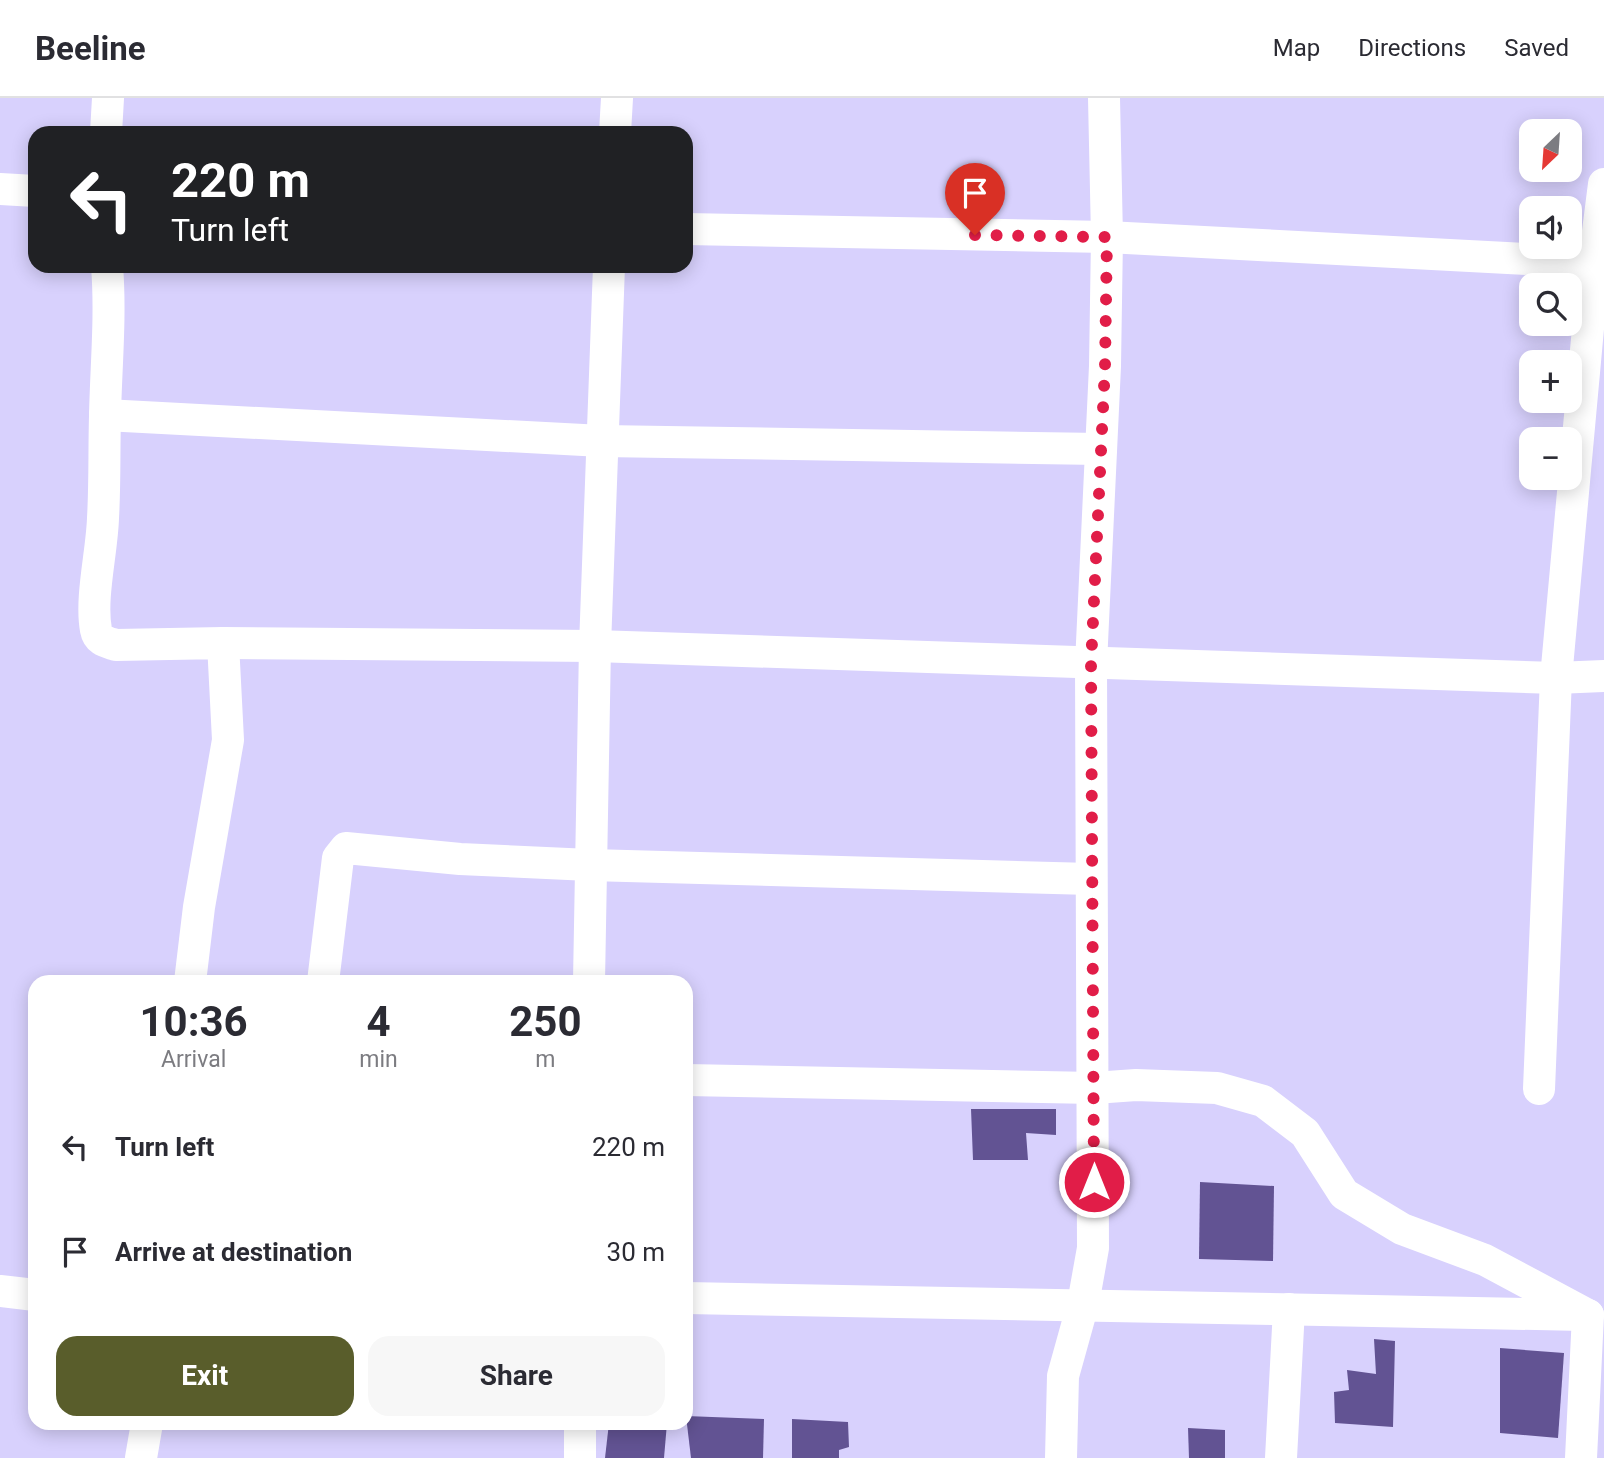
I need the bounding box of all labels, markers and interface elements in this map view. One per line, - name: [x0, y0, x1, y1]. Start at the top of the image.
- text: Beeline: [35, 29, 146, 68]
- text: Map: [1273, 34, 1320, 62]
- text: Directions: [1358, 34, 1466, 62]
- text: Saved: [1504, 34, 1569, 62]
- north arrow: [1519, 119, 1582, 182]
- map controls: [1519, 119, 1582, 490]
- text: 220 m: [171, 152, 310, 209]
- icon: left: [56, 154, 147, 245]
- pin: [945, 163, 1005, 235]
- icon: arrive: [956, 174, 994, 212]
- button: sound: [1519, 196, 1582, 259]
- text: Turn left: [171, 211, 289, 249]
- button: search: [1519, 273, 1582, 336]
- button: +: [1519, 350, 1582, 413]
- button: −: [1519, 427, 1582, 490]
- text: 10:36: [140, 997, 248, 1046]
- text: 4: [366, 997, 391, 1046]
- text: 250: [509, 997, 582, 1046]
- text: Arrival: [161, 1046, 226, 1073]
- text: min: [359, 1046, 398, 1073]
- text: m: [535, 1046, 555, 1073]
- icon: left: [56, 1128, 94, 1166]
- text: Turn left: [115, 1132, 214, 1162]
- text: 220 m: [592, 1132, 665, 1162]
- position arrow: [1057, 1145, 1131, 1219]
- icon: arrive: [56, 1233, 94, 1271]
- text: Arrive at destination: [115, 1237, 352, 1267]
- text: 30 m: [607, 1237, 665, 1267]
- button: Exit: [56, 1336, 354, 1416]
- button: Share: [368, 1336, 665, 1416]

